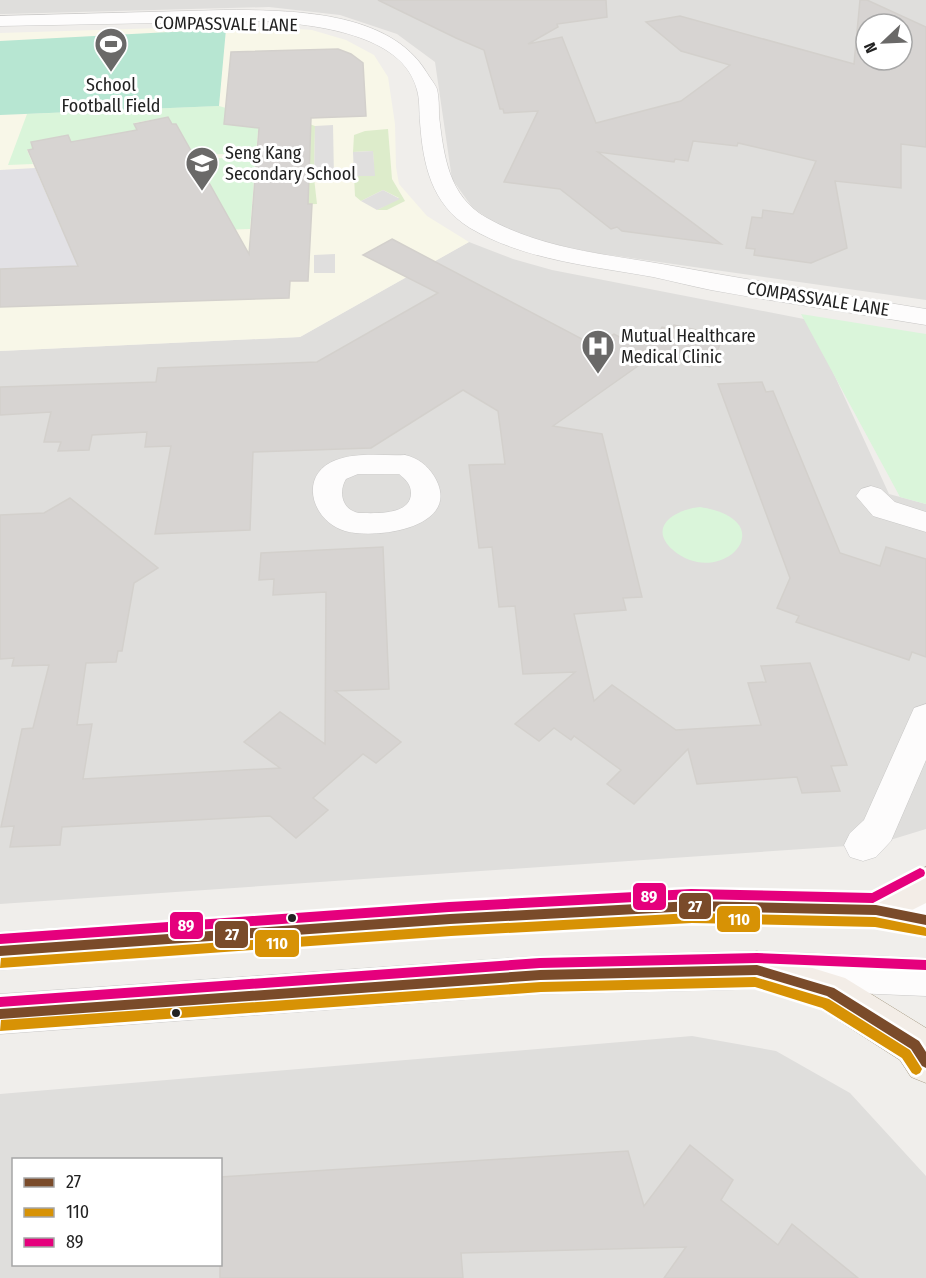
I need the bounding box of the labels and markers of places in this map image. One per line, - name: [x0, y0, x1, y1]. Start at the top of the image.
- sports icon: School Football Field: [93, 26, 129, 73]
- place label: School Football Field: [62, 74, 160, 117]
- place label: Seng Kang Secondary School: [225, 142, 356, 185]
- school or university icon: Seng Kang Secondary School: [184, 145, 220, 192]
- place label: Mutual Healthcare Medical Clinic: [621, 325, 756, 368]
- hospital icon: Mutual Healthcare Medical Clinic: [580, 328, 616, 375]
- unlabelled marker: [286, 912, 298, 924]
- unlabelled marker: [170, 1007, 182, 1019]

